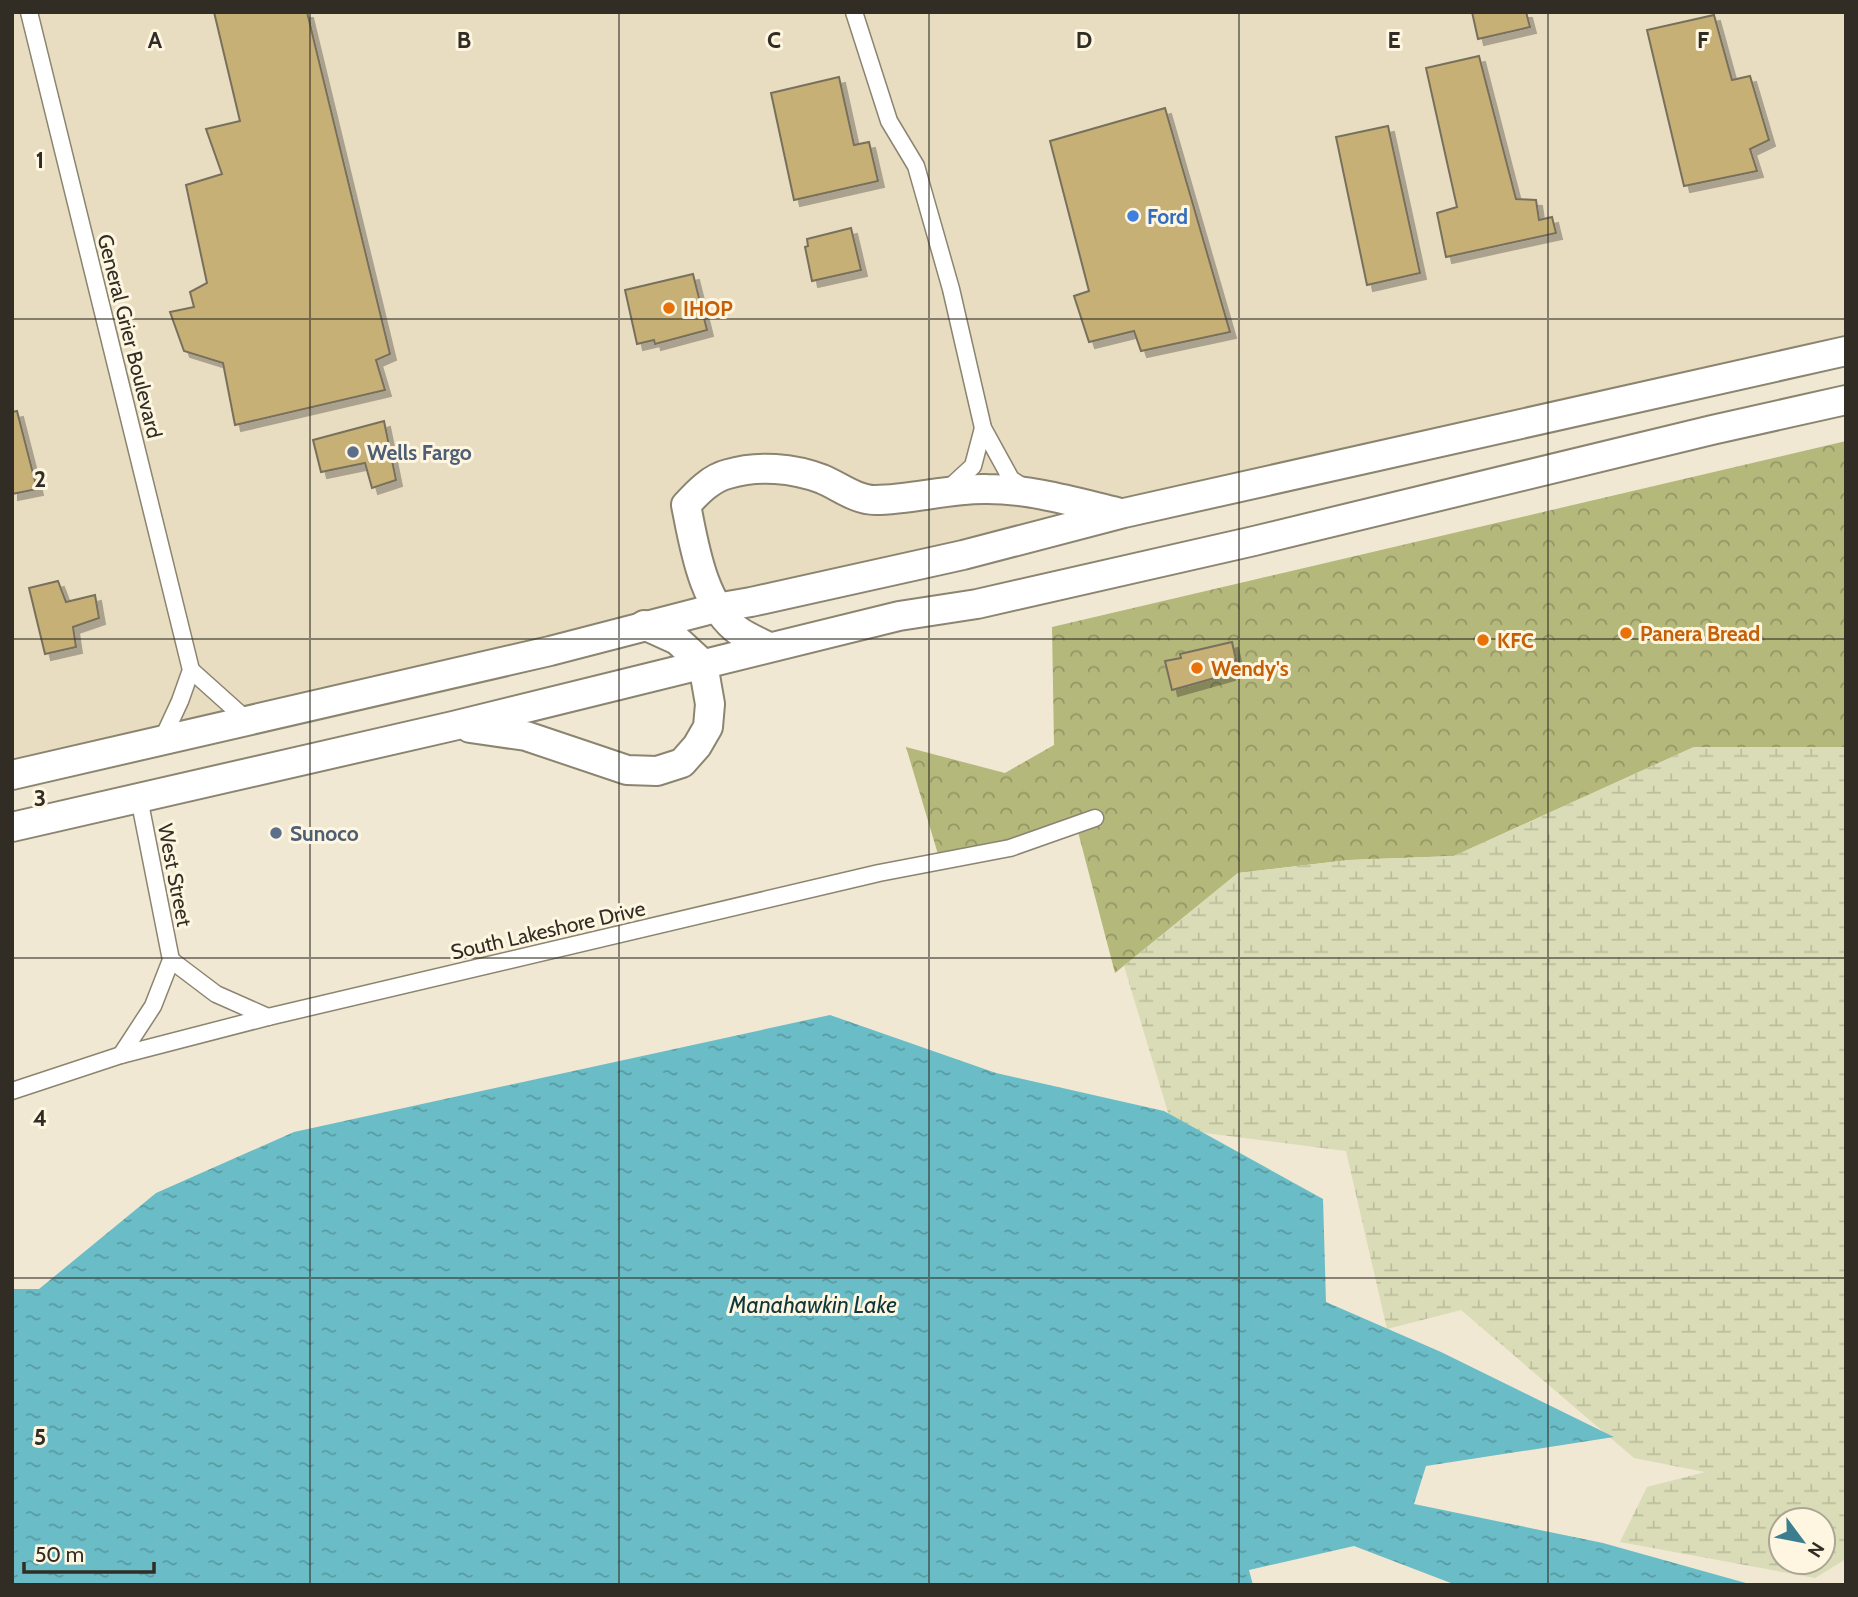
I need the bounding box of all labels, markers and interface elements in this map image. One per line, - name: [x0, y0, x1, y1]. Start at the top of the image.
- text: A: [148, 26, 163, 54]
- text: B: [457, 26, 471, 54]
- text: C: [767, 26, 781, 54]
- text: D: [1076, 26, 1092, 54]
- text: E: [1387, 26, 1401, 54]
- text: F: [1697, 26, 1709, 54]
- text: 1: [36, 146, 44, 174]
- place label: Ford: [1147, 204, 1188, 229]
- marker: Ford: [1125, 208, 1141, 224]
- street label: General Grier Boulevard: [93, 231, 167, 441]
- place label: IHOP: [683, 296, 733, 321]
- marker: IHOP: [661, 300, 677, 316]
- place label: Wells Fargo: [367, 440, 472, 465]
- marker: Wells Fargo: [345, 444, 361, 460]
- text: 2: [34, 465, 46, 493]
- place label: Panera Bread: [1640, 621, 1760, 646]
- marker: Panera Bread: [1618, 625, 1634, 641]
- place label: KFC: [1497, 628, 1534, 653]
- marker: KFC: [1475, 632, 1491, 648]
- place label: Wendy's: [1211, 656, 1289, 681]
- marker: Wendy's: [1189, 660, 1205, 676]
- text: 3: [34, 784, 46, 812]
- street label: West Street: [153, 821, 197, 929]
- place label: Sunoco: [290, 821, 359, 846]
- marker: Sunoco: [268, 825, 284, 841]
- street label: South Lakeshore Drive: [448, 895, 648, 965]
- text: 4: [33, 1104, 47, 1132]
- water label: Manahawkin Lake: [728, 1291, 897, 1319]
- text: 5: [34, 1423, 46, 1451]
- north arrow: [1767, 1506, 1837, 1576]
- scale bar: [24, 1530, 154, 1574]
- text: N: [1803, 1538, 1829, 1562]
- text: 50 m: [35, 1542, 84, 1567]

